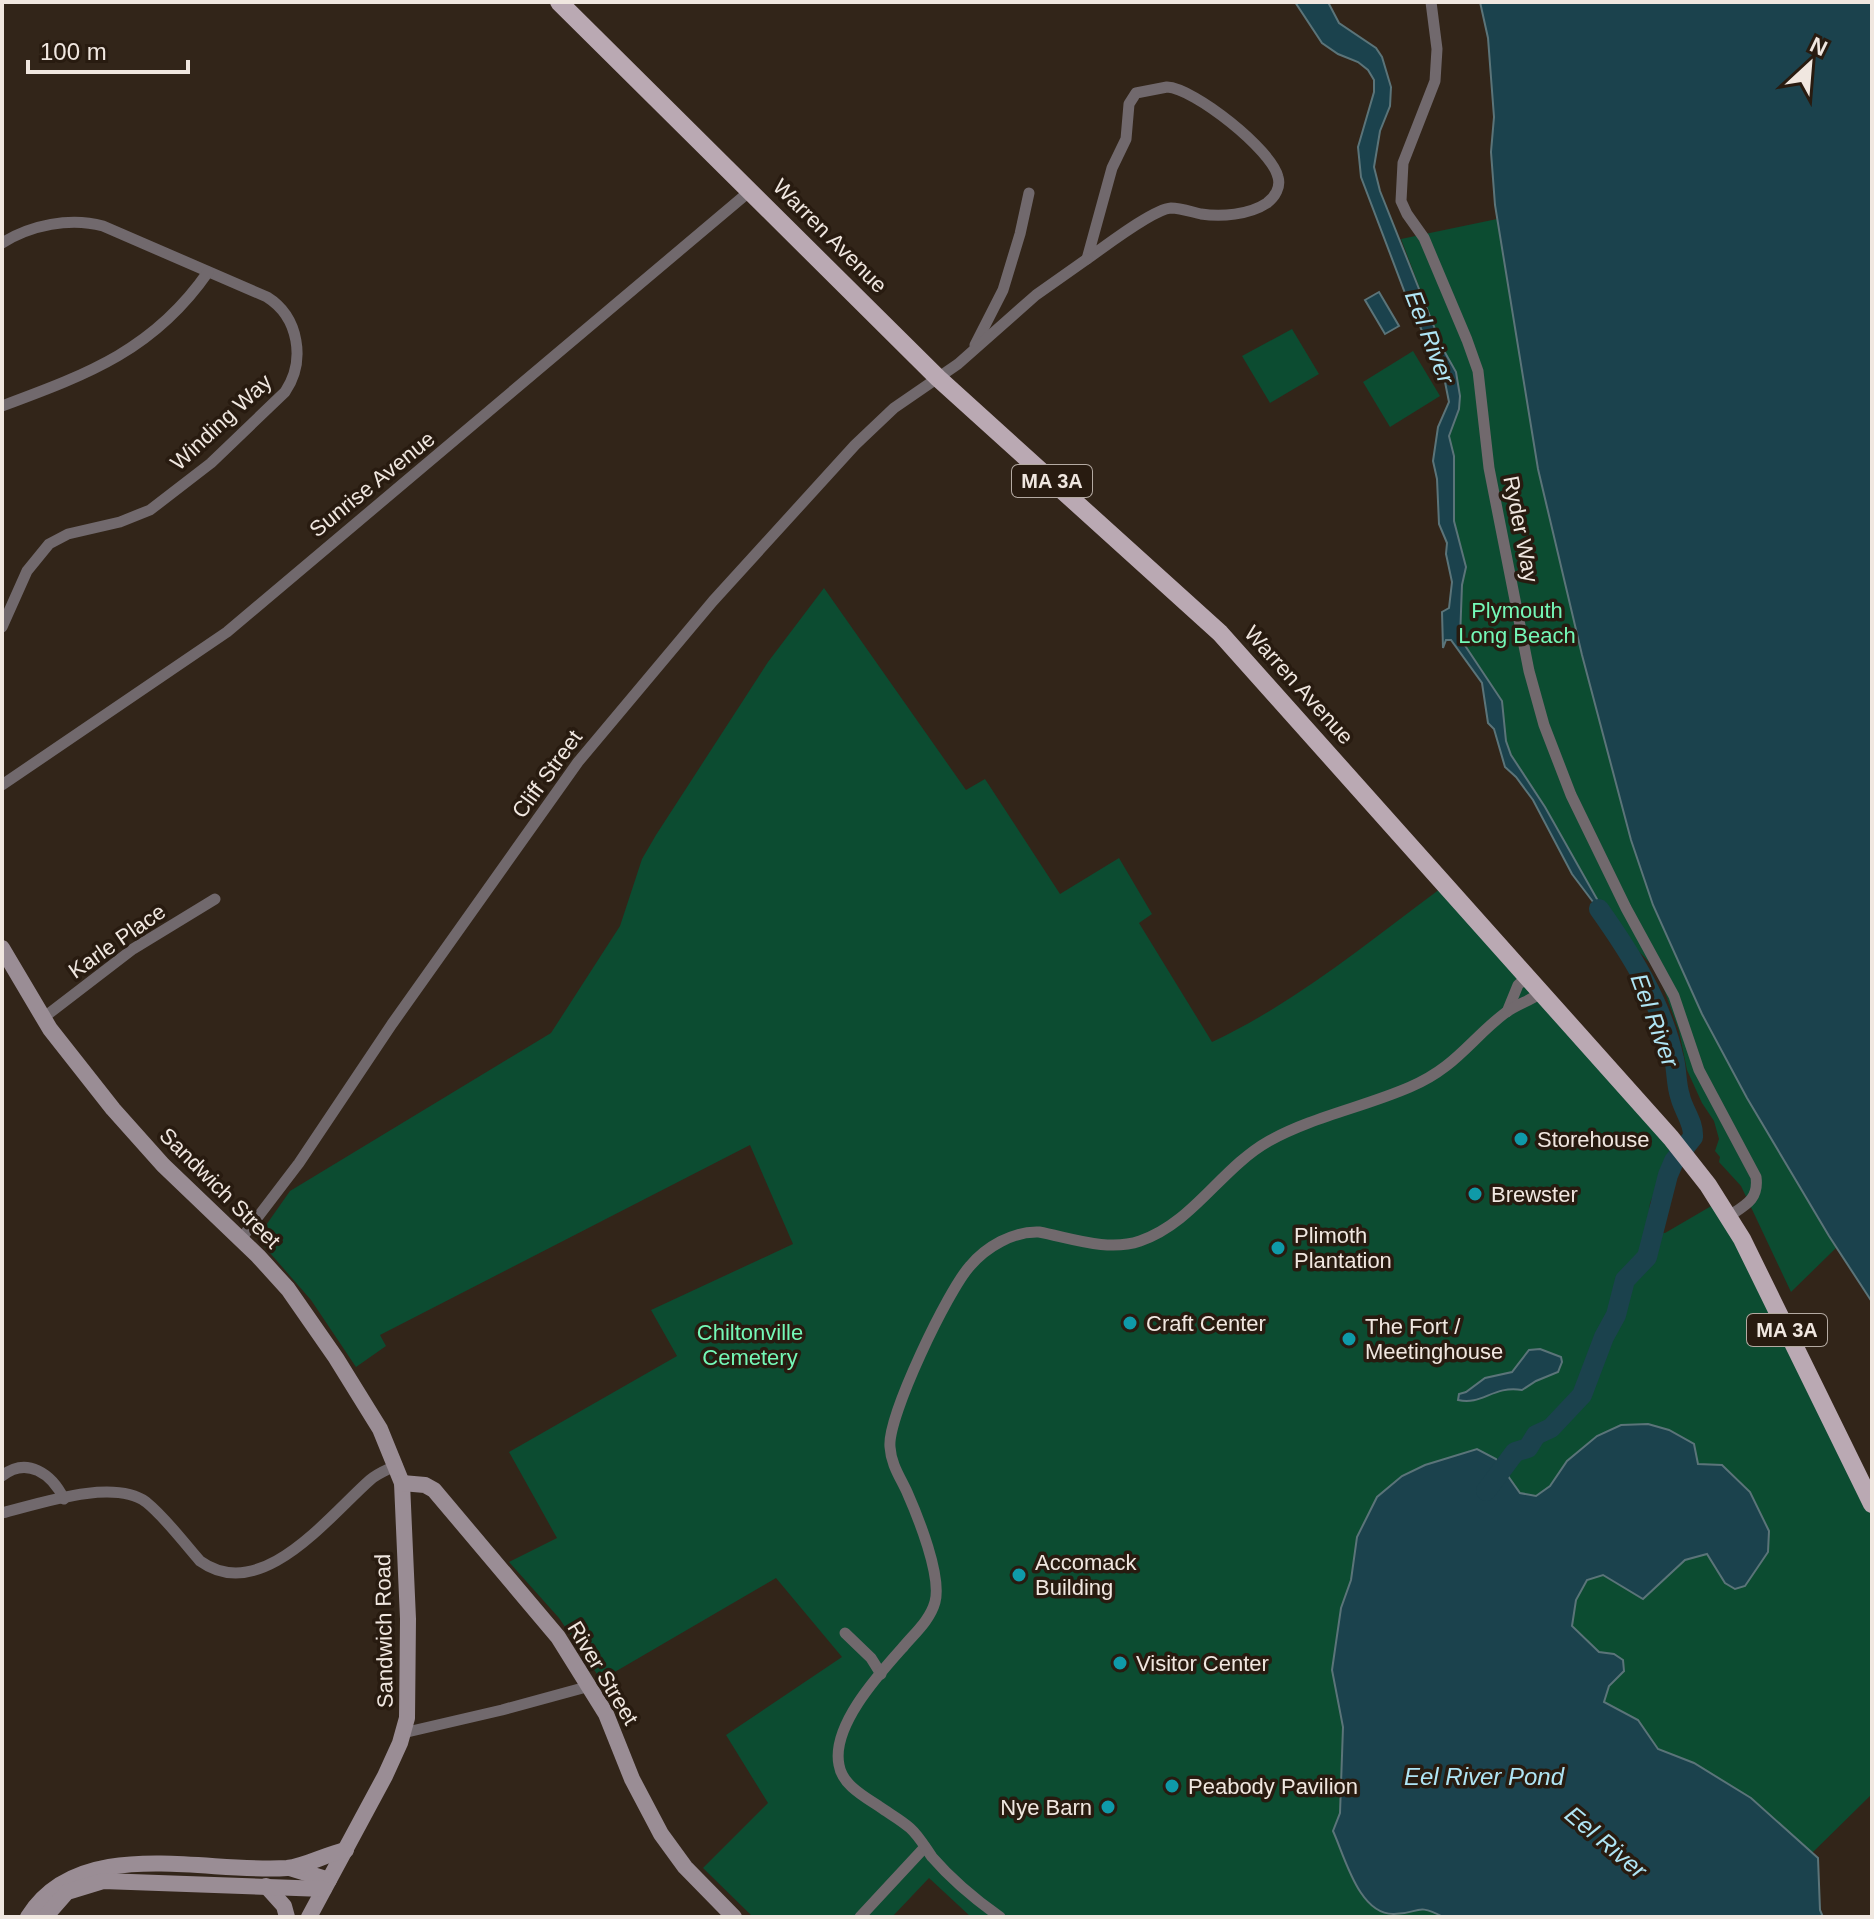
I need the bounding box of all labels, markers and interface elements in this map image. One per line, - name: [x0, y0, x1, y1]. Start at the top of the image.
- scale bar: [28, 24, 188, 74]
- north arrow: [1770, 24, 1850, 104]
- text: N: [1806, 32, 1831, 61]
- text: 100 m: [40, 38, 107, 65]
- street label: Warren Avenue: [768, 174, 892, 298]
- water label: Eel River: [1400, 287, 1460, 388]
- street label: Winding Way: [165, 369, 277, 475]
- street label: Sunrise Avenue: [304, 426, 440, 542]
- road number: MA 3A: [1012, 465, 1092, 497]
- street label: Ryder Way: [1498, 474, 1544, 584]
- park label: Plymouth Long Beach: [1458, 598, 1576, 648]
- street label: Warren Avenue: [1239, 621, 1359, 749]
- street label: Cliff Street: [507, 725, 587, 823]
- street label: Karle Place: [64, 898, 170, 984]
- water label: Eel River: [1626, 970, 1685, 1071]
- street label: Sandwich Street: [155, 1123, 285, 1253]
- place label: Storehouse: [1537, 1127, 1650, 1152]
- marker: Storehouse: [1512, 1130, 1530, 1148]
- place label: Brewster: [1491, 1182, 1578, 1207]
- marker: Brewster: [1466, 1185, 1484, 1203]
- place label: Plimoth Plantation: [1294, 1223, 1392, 1273]
- marker: Plimoth Plantation: [1269, 1239, 1287, 1257]
- place label: Craft Center: [1146, 1311, 1266, 1336]
- marker: Craft Center: [1121, 1314, 1139, 1332]
- place label: The Fort / Meetinghouse: [1365, 1314, 1503, 1364]
- road number: MA 3A: [1747, 1314, 1827, 1346]
- park label: Chiltonville Cemetery: [697, 1320, 803, 1370]
- marker: The Fort / Meetinghouse: [1340, 1330, 1358, 1348]
- place label: Accomack Building: [1035, 1550, 1137, 1600]
- street label: Sandwich Road: [370, 1554, 398, 1708]
- marker: Accomack Building: [1010, 1566, 1028, 1584]
- street label: River Street: [562, 1617, 644, 1729]
- place label: Visitor Center: [1136, 1651, 1269, 1676]
- marker: Visitor Center: [1111, 1654, 1129, 1672]
- water label: Eel River Pond: [1404, 1763, 1565, 1790]
- place label: Peabody Pavilion: [1188, 1774, 1358, 1799]
- marker: Peabody Pavilion: [1163, 1777, 1181, 1795]
- place label: Nye Barn: [1000, 1795, 1092, 1820]
- marker: Nye Barn: [1099, 1798, 1117, 1816]
- water label: Eel River: [1560, 1800, 1653, 1884]

